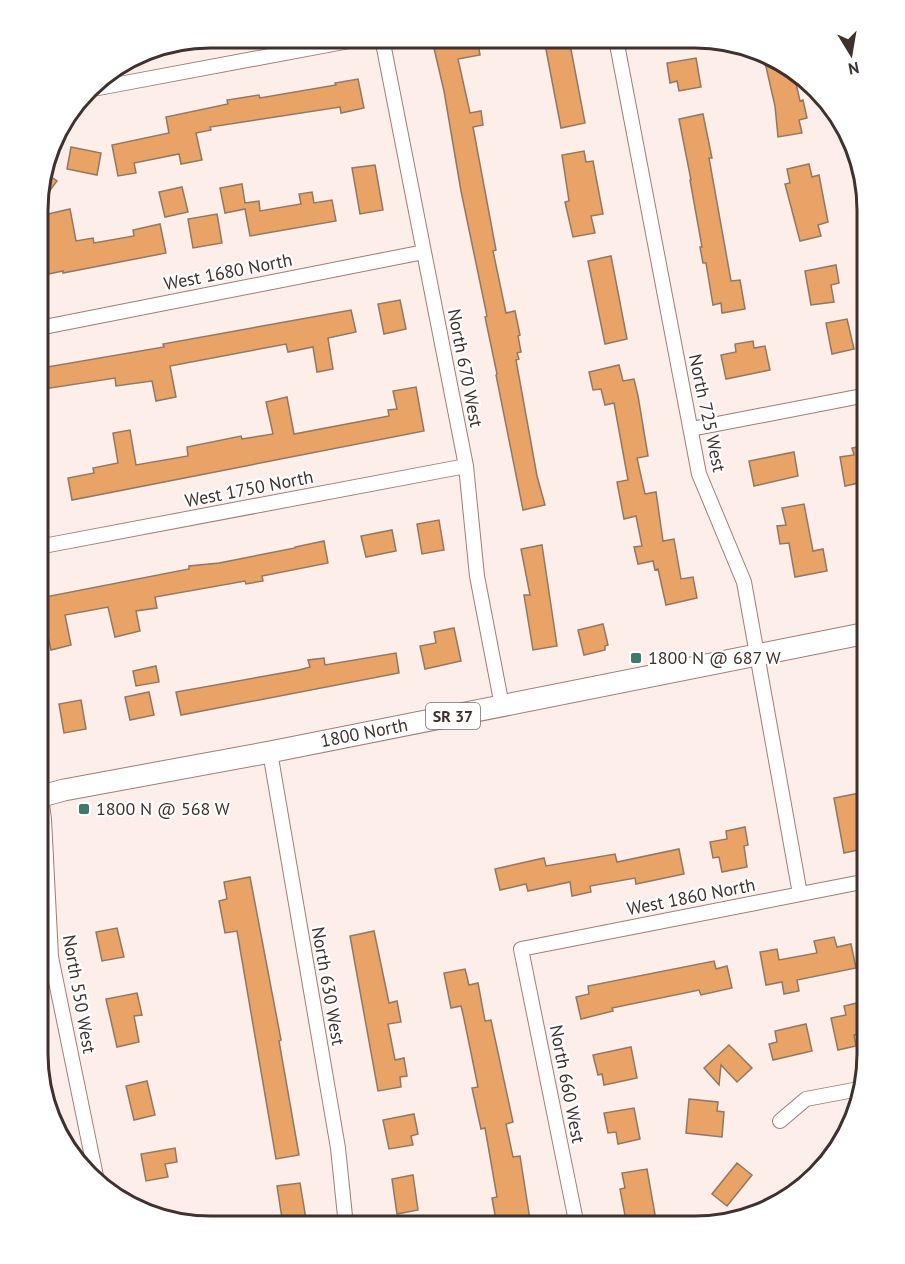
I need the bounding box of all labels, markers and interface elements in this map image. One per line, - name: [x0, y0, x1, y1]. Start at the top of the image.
- north arrow: [821, 24, 881, 84]
- text: N: [847, 58, 861, 80]
- street label: West 1680 North: [162, 248, 294, 295]
- street label: North 670 West: [443, 307, 488, 429]
- street label: North 725 West: [684, 352, 731, 474]
- street label: West 1750 North: [183, 465, 315, 512]
- place label: 1800 N @ 687 W: [648, 646, 781, 669]
- marker: 1800 N @ 687 W: [629, 651, 643, 665]
- road number: SR 37: [426, 703, 480, 729]
- street label: 1800 North: [318, 713, 409, 752]
- place label: 1800 N @ 568 W: [96, 797, 230, 820]
- marker: 1800 N @ 568 W: [77, 802, 91, 816]
- street label: West 1860 North: [625, 873, 757, 920]
- street label: North 630 West: [307, 925, 350, 1047]
- street label: North 550 West: [58, 933, 101, 1055]
- street label: North 660 West: [545, 1023, 590, 1145]

